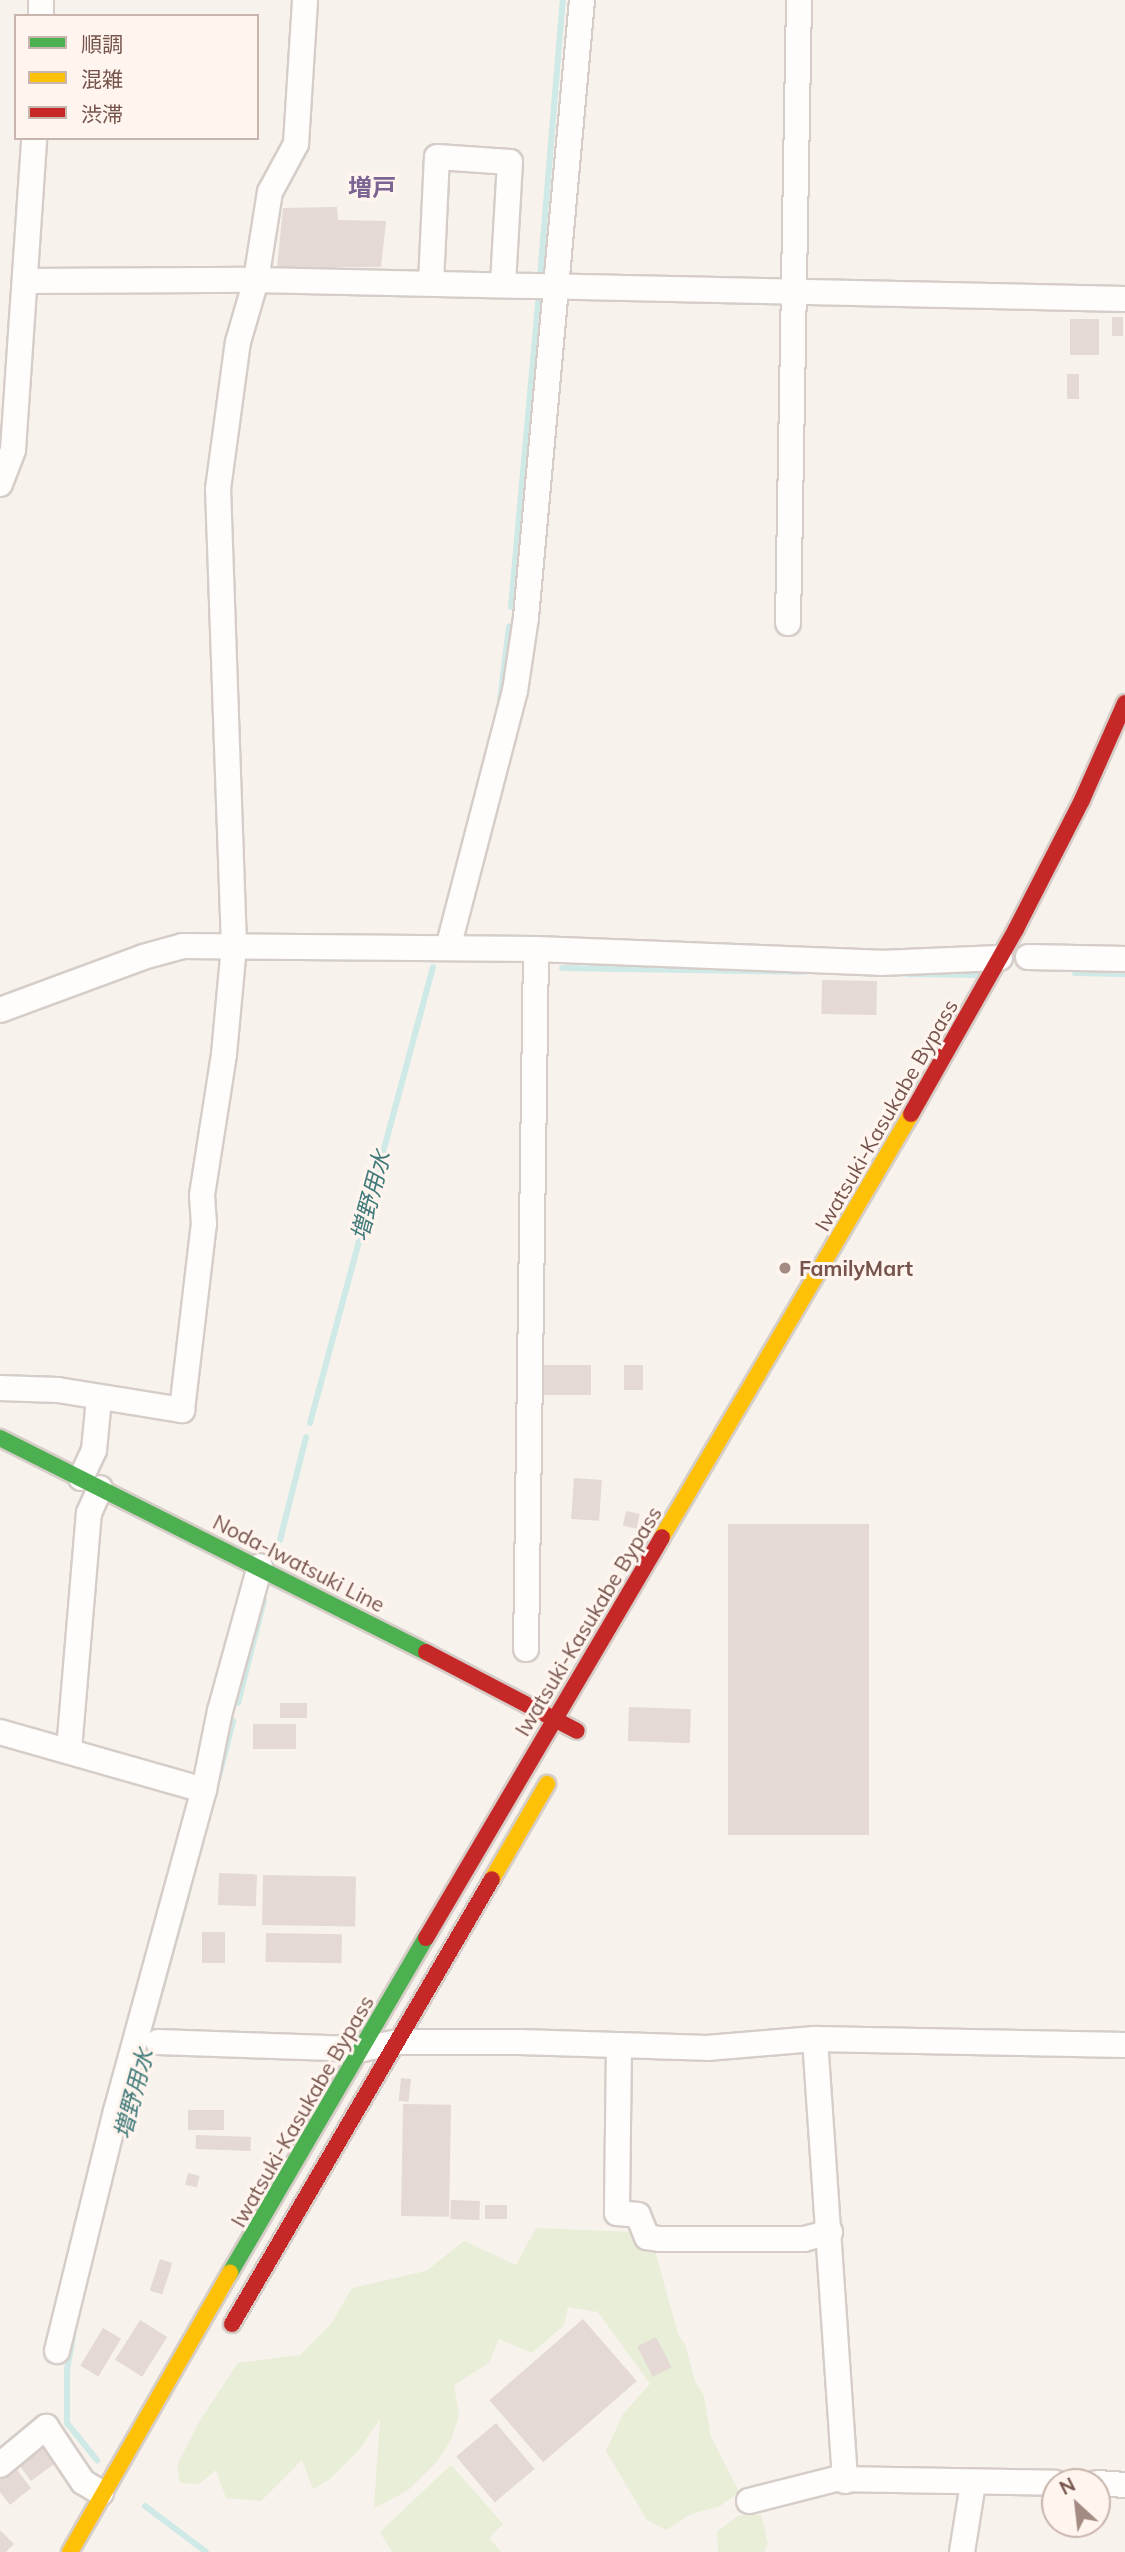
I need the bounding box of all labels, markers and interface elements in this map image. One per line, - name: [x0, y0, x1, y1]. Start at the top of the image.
- legend: [14, 14, 259, 140]
- text: 順調: [81, 31, 123, 57]
- text: 混雑: [81, 66, 123, 92]
- text: 渋滞: [81, 101, 123, 127]
- district label: 増戸: [348, 174, 396, 202]
- street label: Iwatsuki-Kasukabe Bypass: [809, 995, 963, 1235]
- water label: 増野用水: [346, 1148, 396, 1244]
- place label: FamilyMart: [799, 1255, 913, 1281]
- marker: FamilyMart: [777, 1260, 793, 1276]
- street label: Iwatsuki-Kasukabe Bypass: [509, 1502, 667, 1740]
- street label: Noda-Iwatsuki Line: [209, 1509, 389, 1617]
- street label: Iwatsuki-Kasukabe Bypass: [225, 1991, 379, 2231]
- water label: 増野用水: [109, 2046, 159, 2142]
- north arrow: [1041, 2468, 1111, 2538]
- text: N: [1056, 2472, 1079, 2500]

